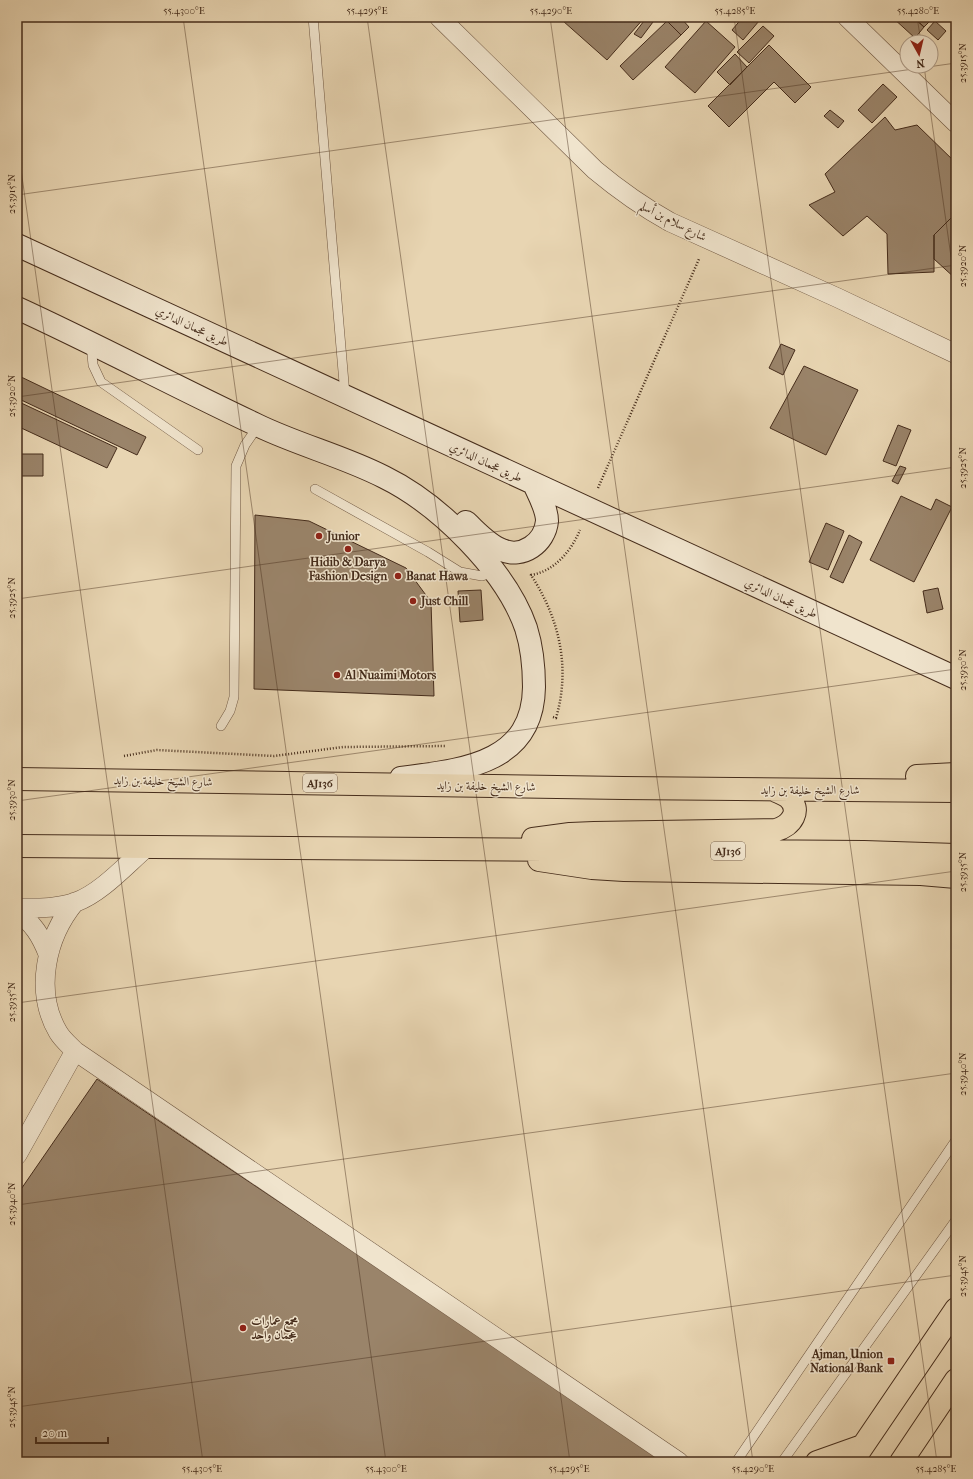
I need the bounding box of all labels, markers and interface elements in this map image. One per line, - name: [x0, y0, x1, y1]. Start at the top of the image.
- text: 55.4300°E: [163, 5, 205, 17]
- text: 55.4295°E: [346, 5, 388, 17]
- text: 55.4290°E: [530, 5, 572, 17]
- text: 55.4285°E: [715, 5, 755, 17]
- text: 55.4280°E: [897, 5, 939, 17]
- north arrow: [899, 34, 939, 74]
- text: 25.3915°N: [957, 43, 969, 83]
- text: N: [915, 56, 925, 71]
- text: 25.3915°N: [6, 174, 18, 214]
- street label: شارع سلام بن أسلم: [635, 197, 710, 248]
- text: 25.3920°N: [957, 244, 969, 287]
- street label: طريق عجمان الدائري: [152, 303, 231, 352]
- text: 25.3920°N: [6, 374, 18, 417]
- street label: طريق عجمان الدائري: [446, 439, 525, 488]
- text: 25.3925°N: [957, 447, 969, 489]
- place label: Junior: [325, 529, 361, 544]
- marker: Junior: [314, 531, 324, 541]
- marker: Hidib & Darya Fashion Design: [343, 544, 353, 554]
- place label: Hidib & Darya Fashion Design: [308, 555, 388, 584]
- place label: Banat Hawa: [406, 569, 468, 583]
- marker: Banat Hawa: [393, 571, 403, 581]
- street label: طريق عجمان الدائري: [741, 575, 820, 624]
- text: 25.3925°N: [6, 577, 18, 619]
- place label: Just Chill: [419, 594, 469, 609]
- marker: Just Chill: [408, 596, 418, 606]
- text: 25.3930°N: [957, 649, 969, 691]
- place label: Al Nuaimi Motors: [344, 668, 437, 682]
- marker: Al Nuaimi Motors: [332, 670, 342, 680]
- street label: شارع الشيخ خليفة بن زايد: [113, 773, 213, 793]
- road number: AJ136: [303, 774, 337, 792]
- street label: شارع الشيخ خليفة بن زايد: [436, 778, 536, 798]
- text: 25.3930°N: [6, 779, 18, 821]
- street label: شارع الشيخ خليفة بن زايد: [760, 783, 860, 801]
- road number: AJ136: [711, 842, 745, 860]
- text: 25.3935°N: [957, 851, 969, 892]
- text: 25.3935°N: [6, 981, 18, 1022]
- text: 25.3940°N: [957, 1052, 969, 1096]
- text: 25.3940°N: [6, 1182, 18, 1226]
- text: 25.3945°N: [957, 1255, 969, 1297]
- place label: مجمع عمارات عجمان واحد: [251, 1314, 298, 1342]
- marker: مجمع عمارات عجمان واحد: [238, 1323, 248, 1333]
- place label: Ajman, Union National Bank: [810, 1347, 884, 1375]
- marker: Ajman, Union National Bank: [886, 1356, 896, 1366]
- text: 25.3945°N: [6, 1386, 18, 1428]
- scale bar: [36, 1419, 108, 1445]
- text: 20 m: [42, 1426, 67, 1440]
- text: 55.4305°E: [182, 1463, 222, 1475]
- text: 55.4300°E: [365, 1463, 407, 1475]
- text: 55.4295°E: [548, 1463, 590, 1475]
- text: 55.4290°E: [732, 1463, 774, 1475]
- text: 55.4285°E: [916, 1463, 956, 1475]

